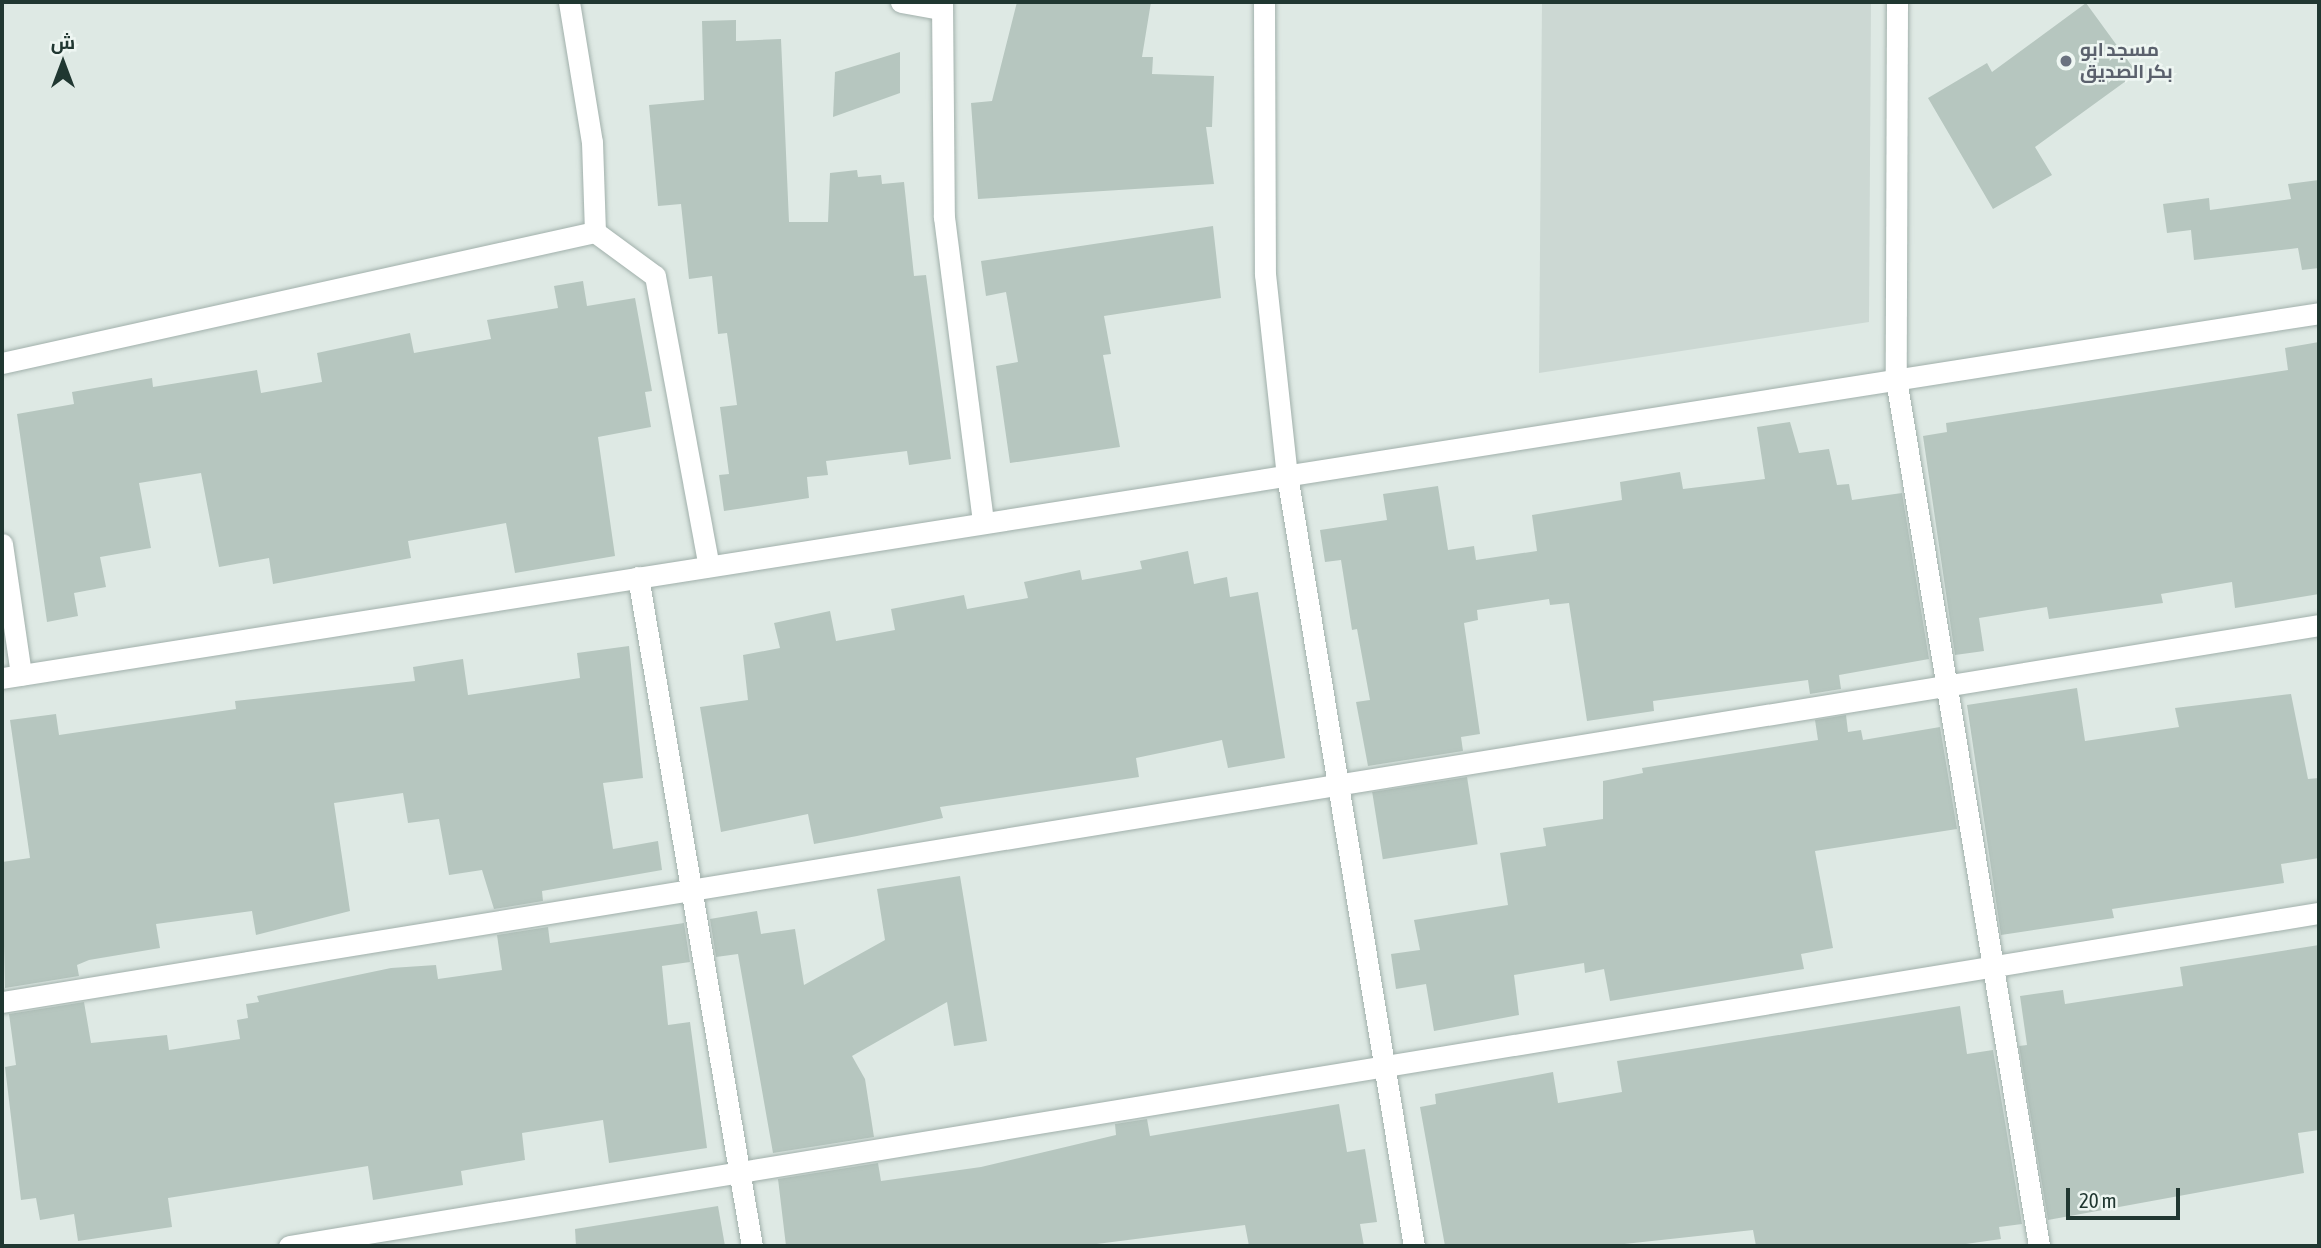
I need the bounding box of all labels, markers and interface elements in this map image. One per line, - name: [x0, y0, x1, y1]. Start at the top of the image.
- north arrow: [28, 28, 98, 98]
- text: ش: [51, 31, 75, 53]
- place label: مسجد ابو بكر الصديق: [2080, 39, 2173, 83]
- marker: مسجد ابو بكر الصديق: [2058, 53, 2074, 69]
- scale bar: [2069, 1174, 2183, 1218]
- text: 20 m: [2079, 1188, 2117, 1212]

